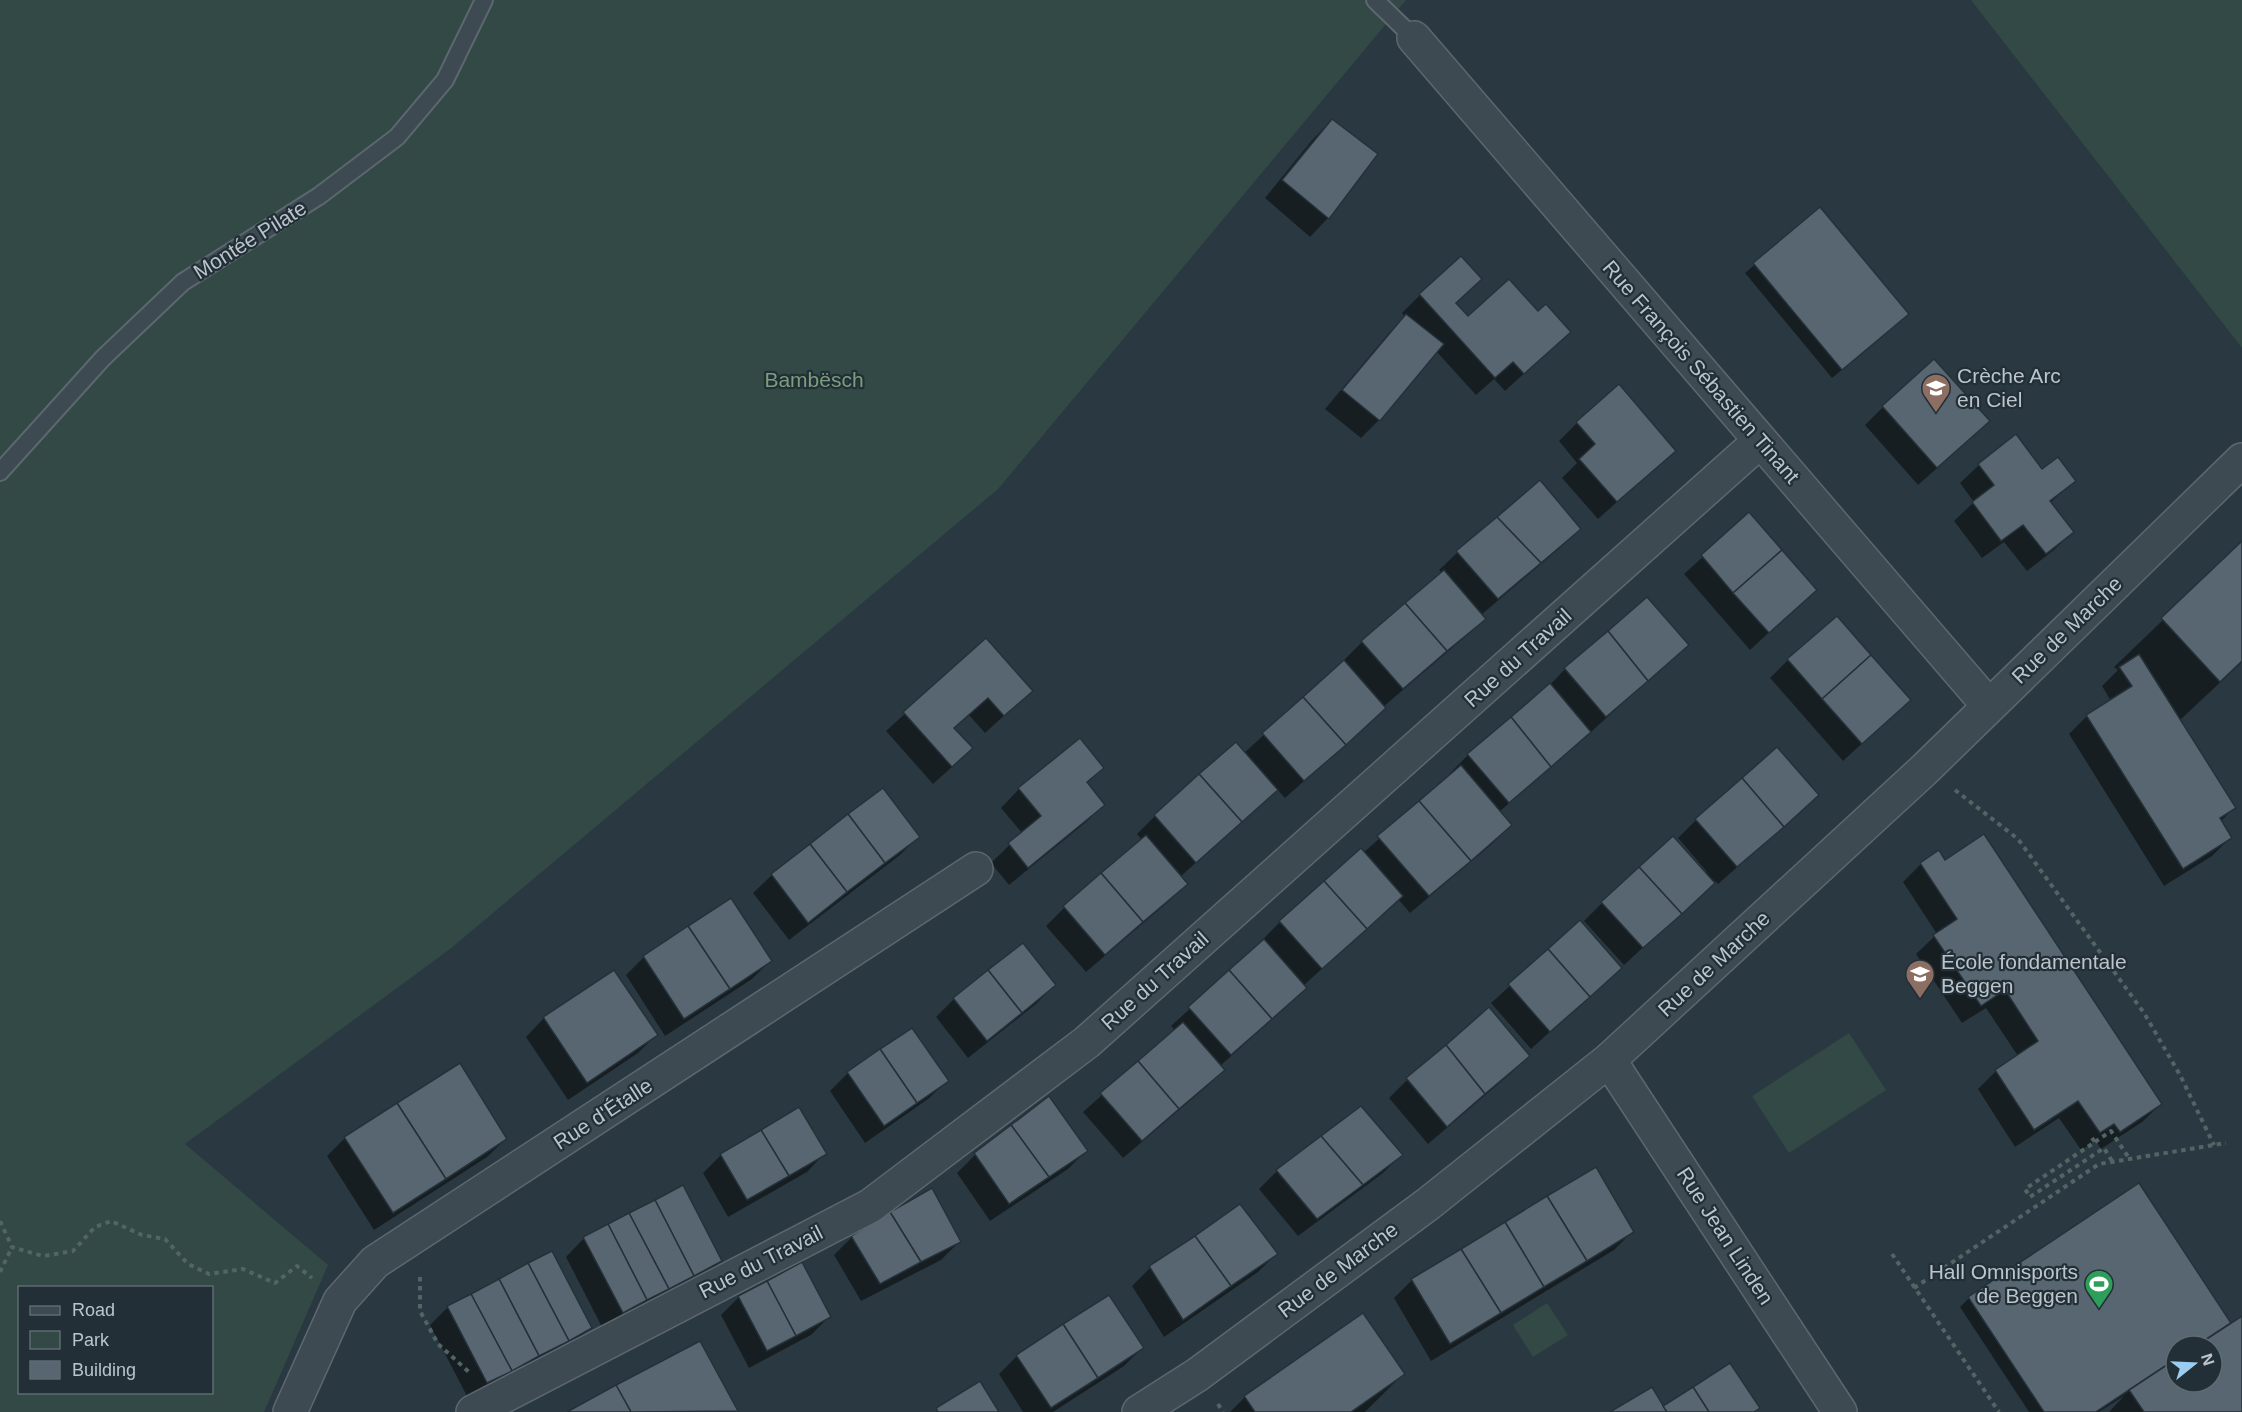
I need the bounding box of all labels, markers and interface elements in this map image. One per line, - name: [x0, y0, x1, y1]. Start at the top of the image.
- street label: Montée Pilate: [189, 196, 310, 283]
- street label: Rue François Sébastien Tinant: [1598, 256, 1804, 488]
- place label: Crèche Arc en Ciel: [1957, 364, 2061, 411]
- park label: Bambësch: [764, 368, 864, 391]
- school or university icon: Crèche Arc en Ciel: [1920, 372, 1952, 414]
- street label: Rue de Marche: [2007, 571, 2126, 688]
- street label: Rue du Travail: [1460, 604, 1576, 711]
- street label: Rue de Marche: [1653, 906, 1774, 1021]
- street label: Rue du Travail: [1097, 927, 1213, 1034]
- place label: École fondamentale Beggen: [1941, 950, 2127, 997]
- school or university icon: École fondamentale Beggen: [1904, 958, 1936, 1000]
- street label: Rue d'Étalle: [549, 1073, 656, 1154]
- street label: Rue Jean Linden: [1673, 1163, 1778, 1309]
- street label: Rue de Marche: [1273, 1217, 1402, 1322]
- street label: Rue du Travail: [695, 1221, 826, 1303]
- place label: Hall Omnisports de Beggen: [1929, 1260, 2078, 1307]
- sports icon: Hall Omnisports de Beggen: [2083, 1268, 2115, 1310]
- legend: [18, 1286, 213, 1394]
- text: Road: [72, 1300, 115, 1320]
- text: Park: [72, 1330, 110, 1350]
- north arrow: [2164, 1334, 2224, 1394]
- text: N: [2198, 1351, 2218, 1368]
- text: Building: [72, 1360, 136, 1380]

